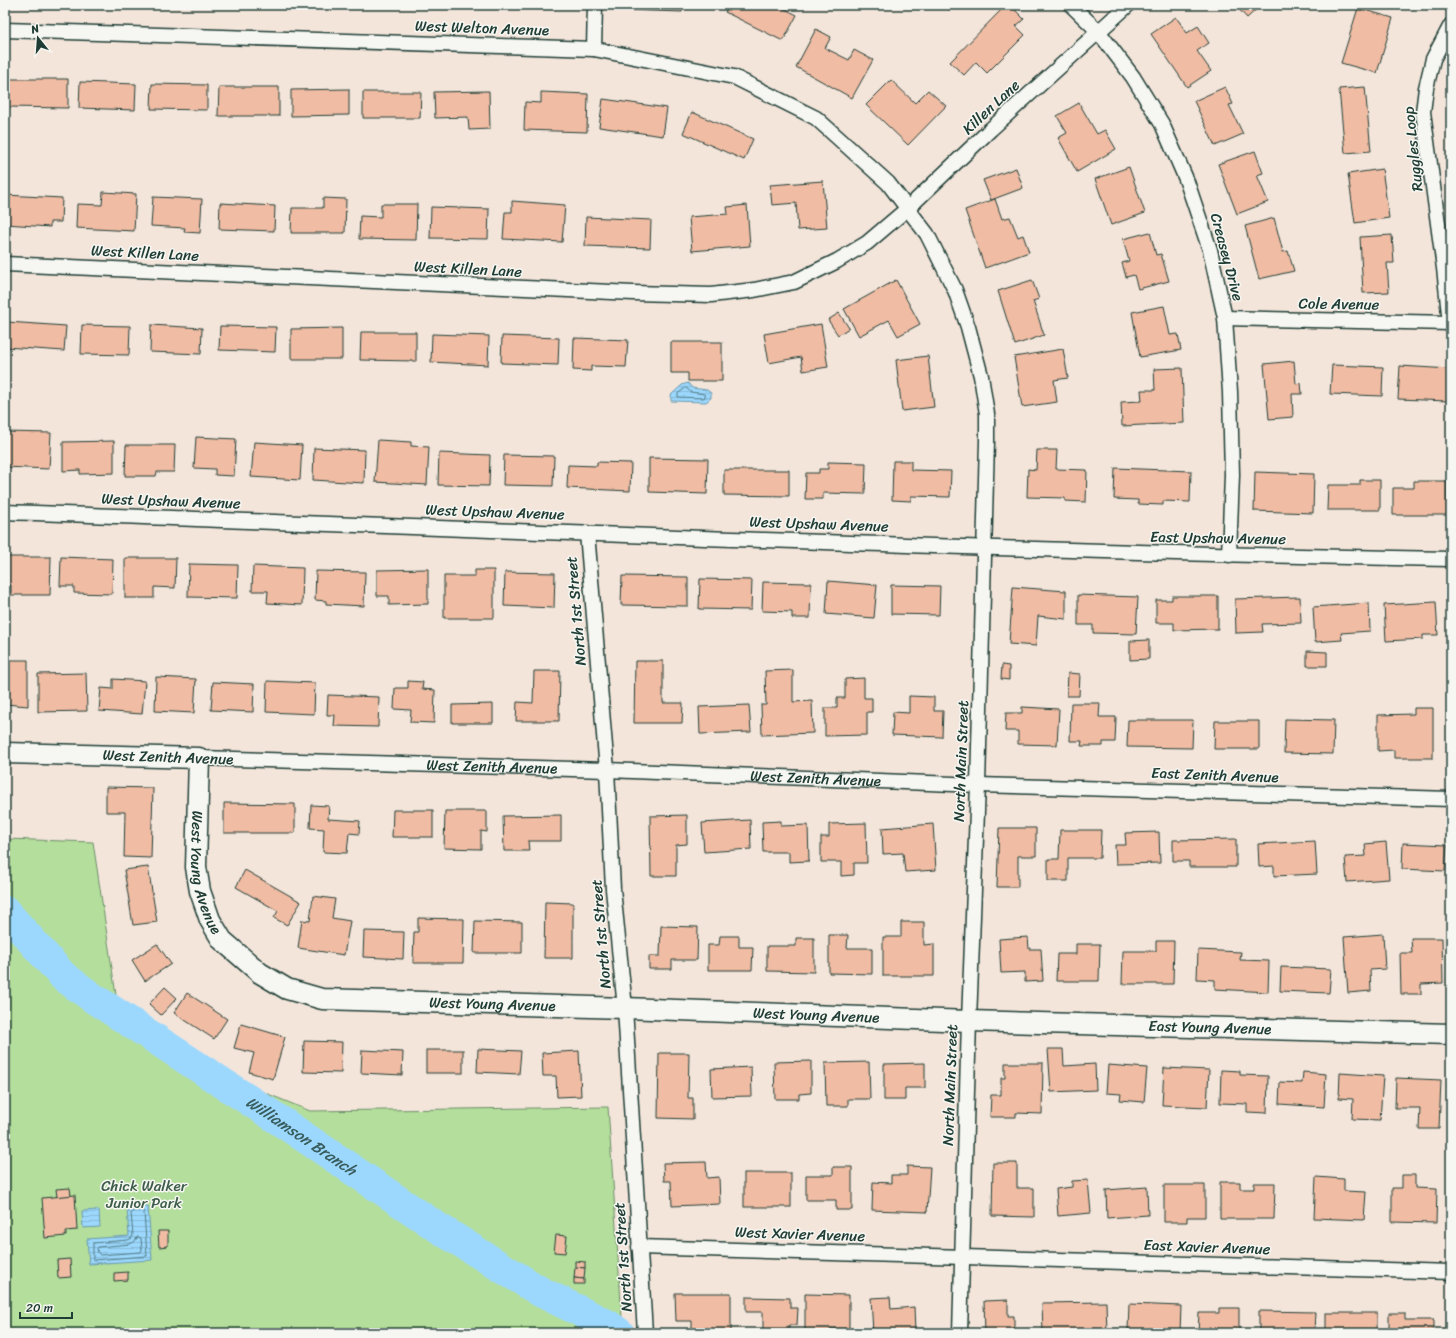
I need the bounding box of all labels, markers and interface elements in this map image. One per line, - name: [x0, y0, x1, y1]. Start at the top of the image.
- street label: West Welton Avenue: [414, 13, 550, 43]
- north arrow: [18, 18, 58, 58]
- text: N: [28, 19, 42, 39]
- street label: Killen Lane: [956, 73, 1026, 141]
- street label: Ruggles Loop: [1396, 105, 1430, 193]
- street label: Creasey Drive: [1203, 210, 1251, 304]
- street label: West Killen Lane: [90, 237, 200, 269]
- street label: West Killen Lane: [413, 253, 523, 285]
- street label: Cole Avenue: [1298, 290, 1380, 318]
- street label: West Upshaw Avenue: [101, 486, 241, 516]
- street label: West Upshaw Avenue: [425, 497, 565, 527]
- street label: West Upshaw Avenue: [749, 509, 889, 539]
- street label: East Upshaw Avenue: [1150, 524, 1286, 552]
- street label: North 1st Street: [558, 555, 594, 667]
- street label: North Main Street: [946, 699, 976, 822]
- street label: West Zenith Avenue: [102, 742, 234, 772]
- street label: West Zenith Avenue: [426, 752, 558, 782]
- street label: East Zenith Avenue: [1151, 760, 1279, 790]
- street label: West Zenith Avenue: [750, 763, 882, 794]
- street label: West Young Avenue: [183, 810, 229, 940]
- street label: North 1st Street: [583, 878, 619, 990]
- street label: West Young Avenue: [429, 989, 556, 1019]
- street label: West Young Avenue: [752, 1000, 880, 1031]
- street label: East Young Avenue: [1148, 1013, 1272, 1042]
- street label: North Main Street: [935, 1023, 965, 1146]
- water label: Williamson Branch: [240, 1088, 364, 1184]
- park label: Chick Walker Junior Park: [101, 1173, 188, 1216]
- street label: North 1st Street: [606, 1201, 640, 1313]
- street label: West Xavier Avenue: [735, 1219, 866, 1249]
- street label: East Xavier Avenue: [1143, 1232, 1271, 1262]
- scale bar: [20, 1294, 72, 1320]
- text: 20 m: [26, 1297, 53, 1319]

